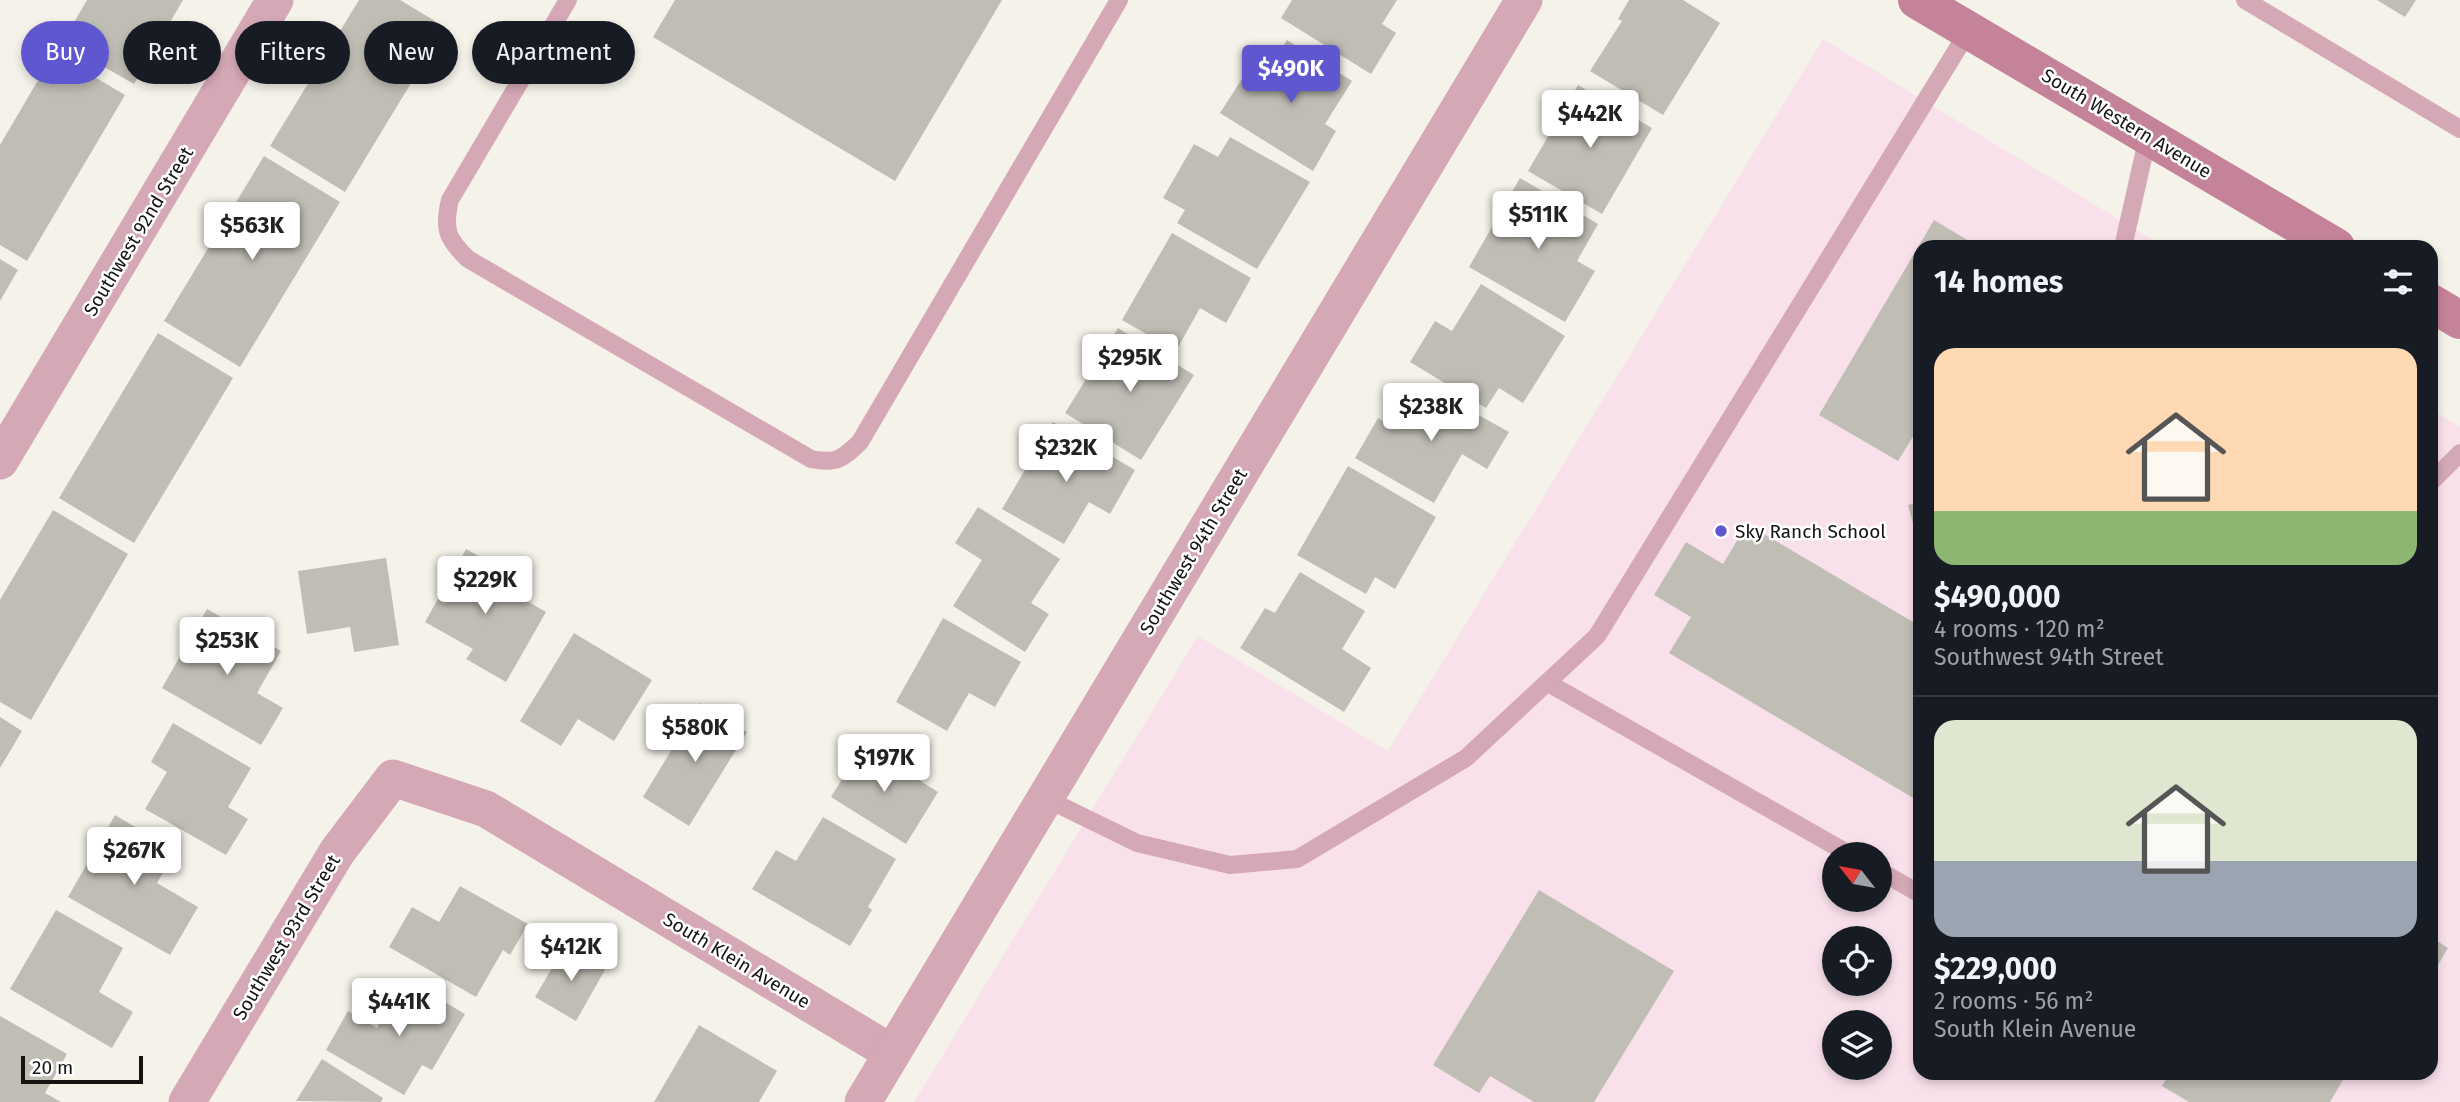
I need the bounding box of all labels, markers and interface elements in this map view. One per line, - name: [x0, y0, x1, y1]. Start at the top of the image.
- chip: Buy: [21, 21, 109, 84]
- chip: Rent: [123, 21, 221, 84]
- chip: Filters: [235, 21, 350, 84]
- chip: New: [364, 21, 458, 84]
- chip: Apartment: [472, 21, 635, 84]
- pin: $490K: [1242, 46, 1340, 105]
- text: $490K: [1258, 54, 1324, 82]
- street label: South Western Avenue: [2038, 64, 2216, 183]
- pin: $442K: [1541, 90, 1639, 150]
- text: $442K: [1558, 99, 1622, 127]
- street label: Southwest 92nd Street: [79, 142, 198, 320]
- pin: $511K: [1489, 191, 1587, 251]
- text: $511K: [1508, 200, 1568, 228]
- pin: $563K: [203, 202, 301, 262]
- text: $563K: [220, 211, 284, 239]
- icon: filters: [2379, 263, 2417, 301]
- text: 14 homes: [1934, 264, 2063, 300]
- pin: $295K: [1081, 334, 1179, 394]
- text: $295K: [1098, 343, 1162, 371]
- pin: $238K: [1382, 384, 1480, 443]
- text: $238K: [1399, 392, 1463, 420]
- icon: home: [2113, 394, 2239, 520]
- pin: $232K: [1017, 424, 1115, 484]
- text: $232K: [1035, 433, 1097, 461]
- street label: Southwest 94th Street: [1135, 464, 1252, 638]
- place label: Sky Ranch School: [1735, 520, 1886, 543]
- marker: Sky Ranch School: [1713, 523, 1729, 539]
- pin: $229K: [436, 556, 534, 616]
- text: $229K: [453, 565, 517, 593]
- text: $490,000: [1934, 579, 2061, 615]
- text: 4 rooms · 120 m²: [1934, 615, 2105, 643]
- pin: $253K: [178, 618, 276, 677]
- text: $253K: [196, 626, 258, 654]
- text: Southwest 94th Street: [1934, 643, 2164, 671]
- pin: $580K: [646, 704, 744, 764]
- text: $580K: [662, 713, 728, 741]
- pin: $197K: [835, 734, 933, 794]
- text: $197K: [854, 743, 914, 771]
- icon: home: [2113, 766, 2239, 892]
- pin: $267K: [85, 828, 183, 887]
- text: $267K: [103, 836, 165, 864]
- north arrow: [1822, 842, 1892, 912]
- map controls: [1822, 842, 1892, 1080]
- street label: Southwest 93rd Street: [228, 850, 345, 1024]
- street label: South Klein Avenue: [659, 908, 814, 1013]
- pin: $412K: [522, 923, 620, 983]
- button: locate: [1822, 926, 1892, 996]
- text: $412K: [540, 932, 602, 960]
- text: $229,000: [1934, 951, 2057, 987]
- pin: $441K: [350, 978, 448, 1038]
- text: $441K: [368, 987, 430, 1015]
- text: 2 rooms · 56 m²: [1934, 987, 2093, 1015]
- button: layers: [1822, 1010, 1892, 1080]
- text: South Klein Avenue: [1934, 1015, 2136, 1043]
- scale bar: [21, 1053, 144, 1085]
- text: 20 m: [32, 1056, 73, 1079]

